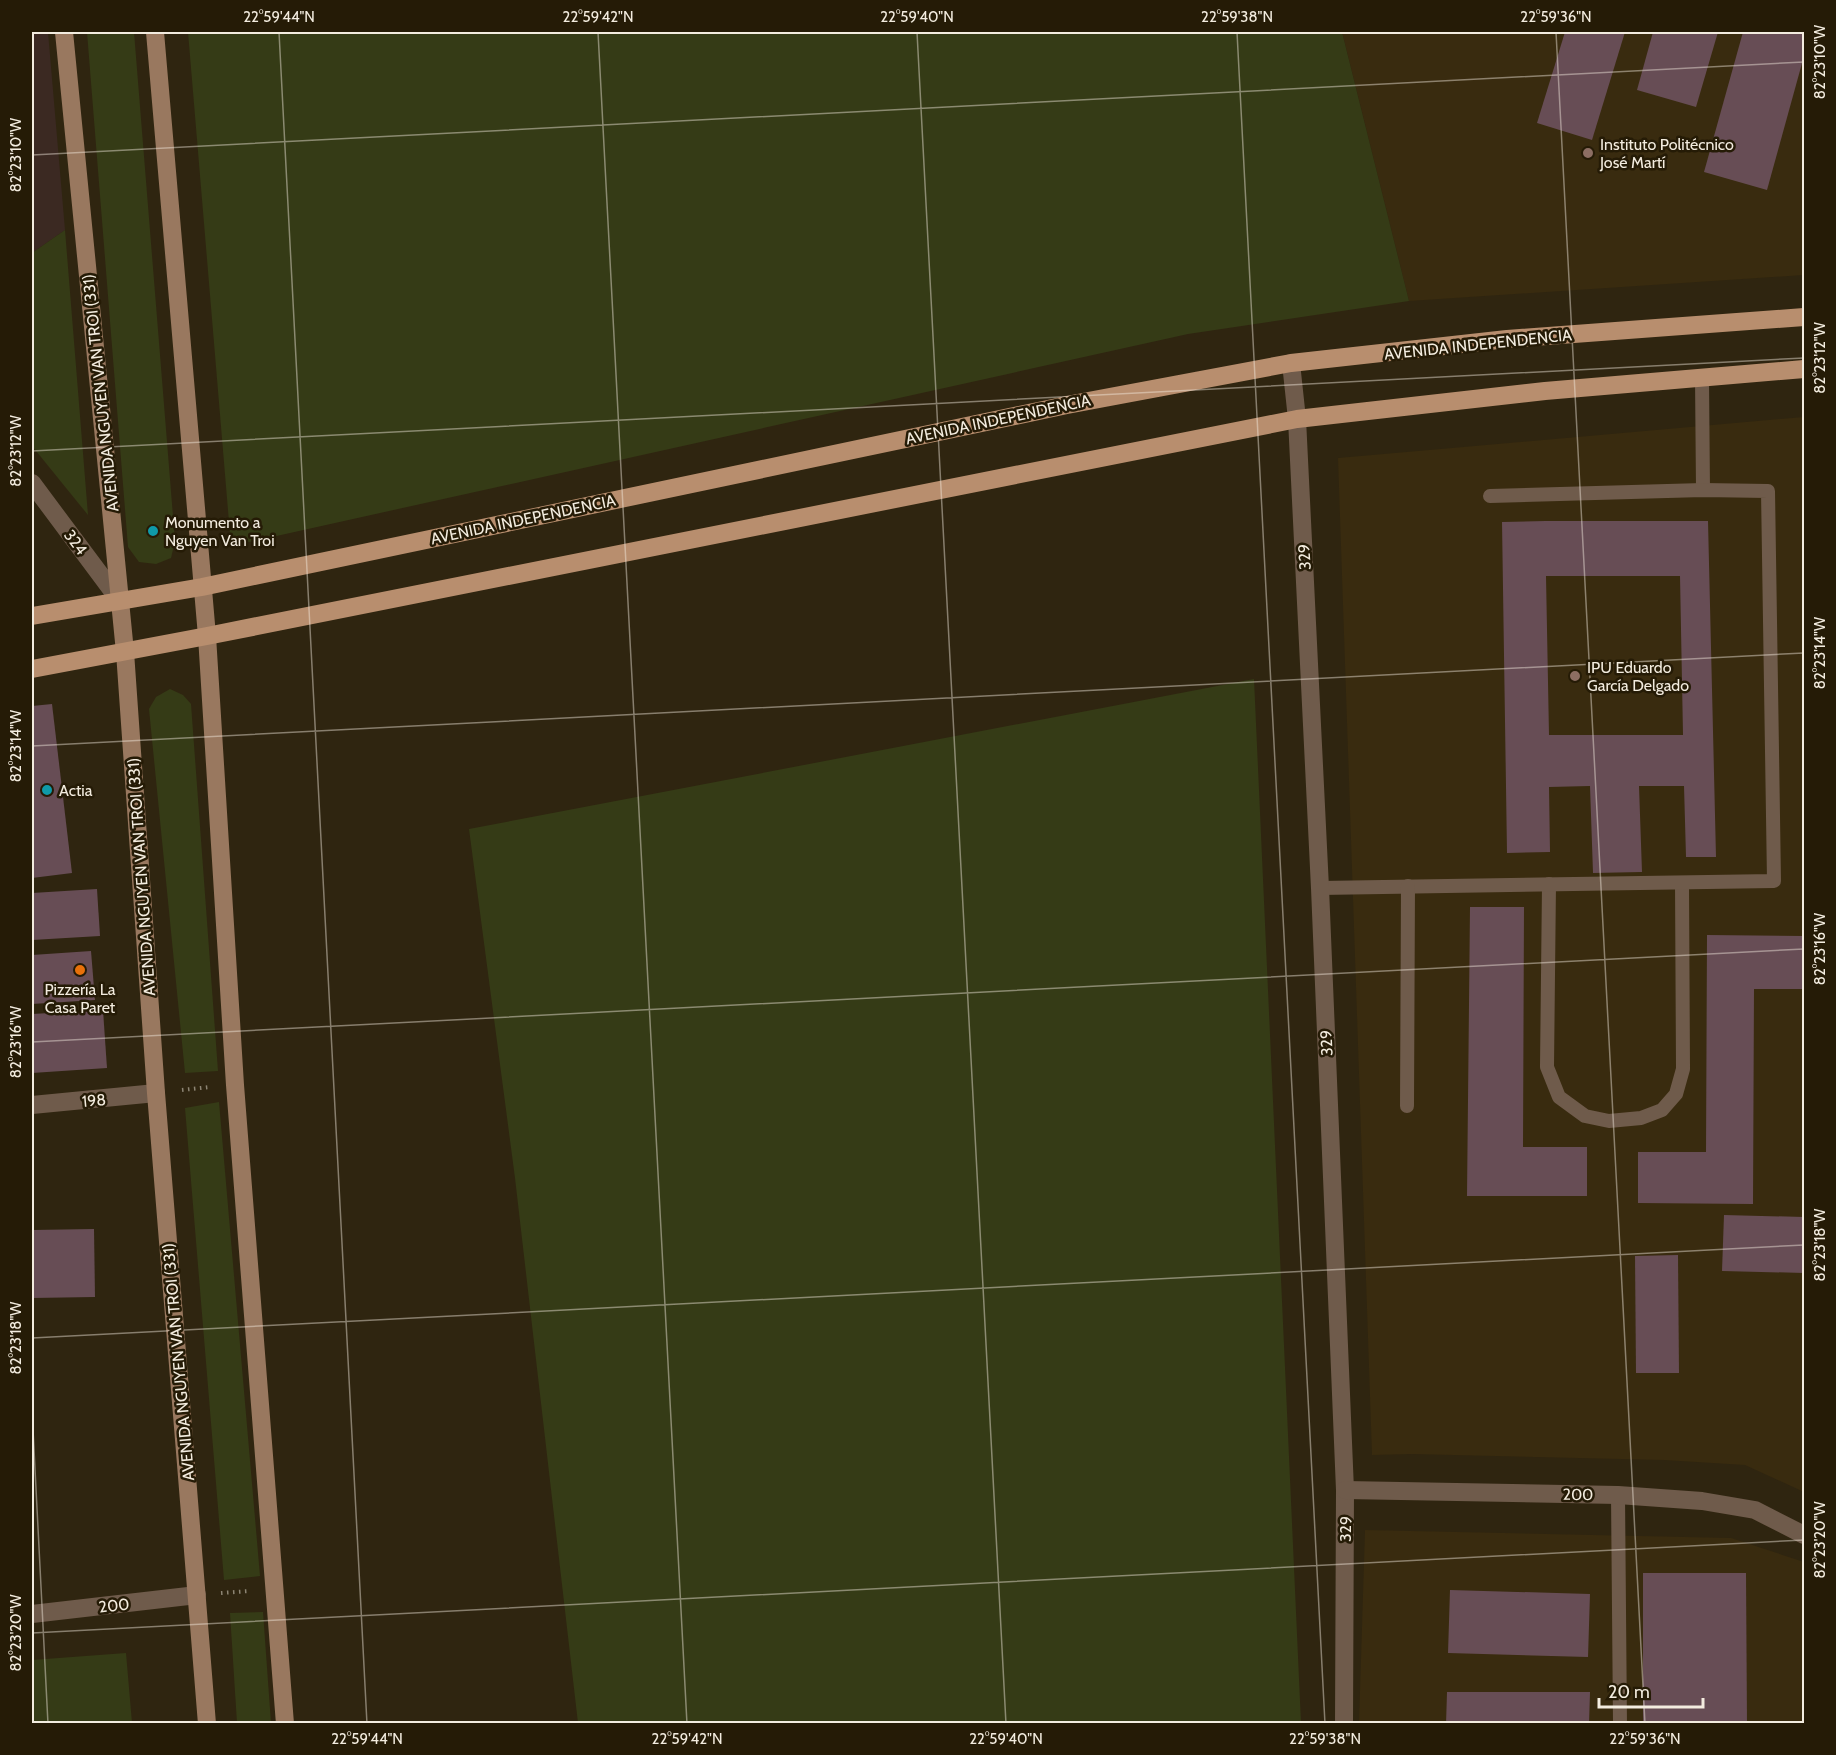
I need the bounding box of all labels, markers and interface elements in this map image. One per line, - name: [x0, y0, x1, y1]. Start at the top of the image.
- text: 22°59'44"N: [243, 8, 315, 26]
- text: 22°59'42"N: [563, 8, 633, 26]
- text: 22°59'40"N: [880, 8, 954, 26]
- text: 22°59'38"N: [1201, 8, 1273, 26]
- text: 22°59'36"N: [1520, 8, 1592, 26]
- text: 82°23'10"W: [1811, 24, 1829, 99]
- text: 82°23'10"W: [7, 117, 25, 192]
- place label: Instituto Politécnico José Martí: [1599, 135, 1734, 172]
- marker: Instituto Politécnico José Martí: [1581, 146, 1595, 160]
- street label: AVENIDA NGUYEN VAN TROI (331): [79, 273, 122, 513]
- text: 82°23'12"W: [1811, 321, 1829, 394]
- street label: AVENIDA INDEPENDENCIA: [1383, 325, 1573, 364]
- street label: AVENIDA INDEPENDENCIA: [904, 391, 1092, 448]
- text: 82°23'12"W: [7, 414, 25, 487]
- street label: AVENIDA INDEPENDENCIA: [429, 491, 617, 548]
- place label: Monumento a Nguyen Van Troi: [165, 513, 275, 550]
- marker: Monumento a Nguyen Van Troi: [146, 524, 160, 538]
- street label: 324: [60, 526, 91, 559]
- street label: 329: [1294, 543, 1315, 571]
- text: 82°23'14"W: [1811, 616, 1829, 689]
- place label: IPU Eduardo García Delgado: [1587, 658, 1689, 695]
- marker: IPU Eduardo García Delgado: [1568, 669, 1582, 683]
- text: 82°23'14"W: [7, 709, 25, 782]
- street label: AVENIDA NGUYEN VAN TROI (331): [124, 757, 159, 997]
- place label: Actia: [59, 781, 93, 800]
- marker: Actia: [40, 783, 54, 797]
- text: 82°23'16"W: [1811, 912, 1829, 985]
- marker: Pizzería La Casa Paret: [73, 963, 87, 977]
- place label: Pizzería La Casa Paret: [45, 980, 116, 1017]
- text: 82°23'16"W: [7, 1005, 25, 1078]
- street label: 329: [1317, 1030, 1336, 1056]
- street label: 198: [81, 1090, 107, 1111]
- text: 82°23'18"W: [1811, 1208, 1829, 1281]
- street label: AVENIDA NGUYEN VAN TROI (331): [159, 1242, 198, 1482]
- text: 82°23'18"W: [7, 1301, 25, 1374]
- street label: 200: [1562, 1485, 1594, 1504]
- text: 82°23'20"W: [1811, 1501, 1829, 1579]
- street label: 329: [1336, 1516, 1355, 1542]
- text: 82°23'20"W: [7, 1594, 25, 1672]
- street label: 200: [98, 1594, 130, 1617]
- scale bar: [1599, 1671, 1702, 1709]
- text: 20 m: [1608, 1681, 1650, 1703]
- text: 22°59'44"N: [331, 1730, 403, 1748]
- text: 22°59'42"N: [652, 1730, 722, 1748]
- text: 22°59'40"N: [969, 1730, 1043, 1748]
- text: 22°59'38"N: [1289, 1730, 1361, 1748]
- text: 22°59'36"N: [1609, 1730, 1681, 1748]

